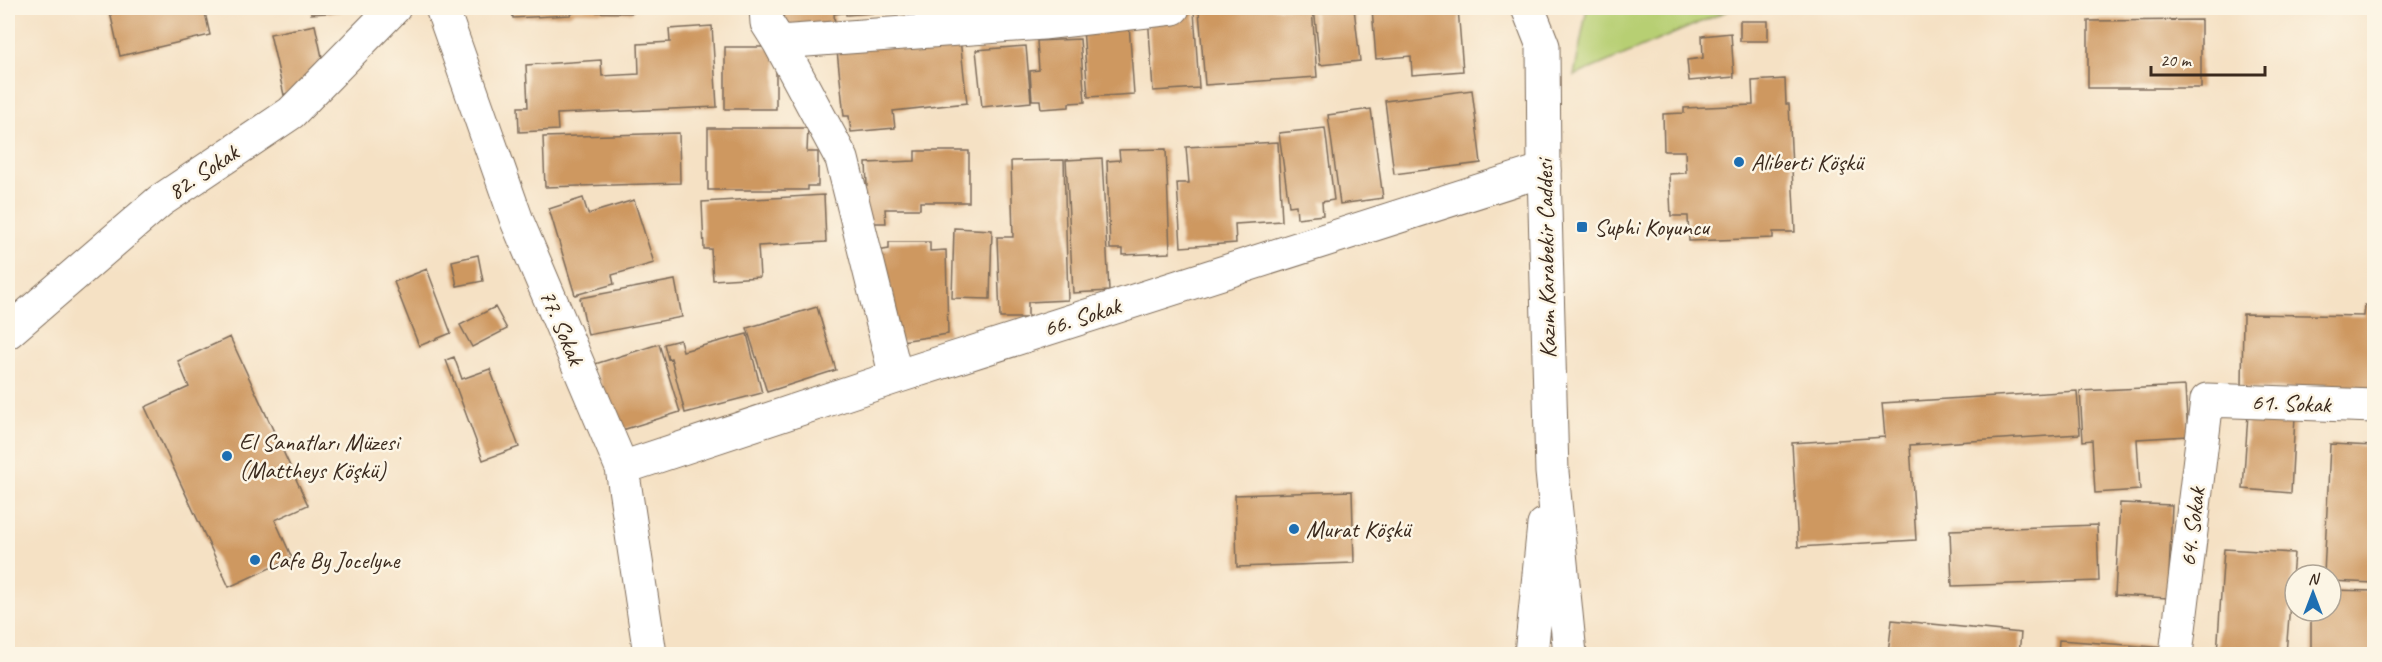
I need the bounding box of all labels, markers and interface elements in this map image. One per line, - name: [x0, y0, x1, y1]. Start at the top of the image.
- scale bar: [2151, 39, 2265, 77]
- text: 20 m: [2160, 49, 2193, 71]
- street label: 82. Sokak: [162, 136, 246, 207]
- place label: Aliberti Köşkü: [1751, 147, 1866, 177]
- marker: Aliberti Köşkü: [1732, 155, 1746, 169]
- street label: Kazım Karabekir Caddesi: [1529, 157, 1563, 359]
- place label: Suphi Koyuncu: [1594, 212, 1711, 242]
- marker: Suphi Koyuncu: [1575, 220, 1589, 234]
- street label: 77. Sokak: [533, 285, 592, 371]
- street label: 66. Sokak: [1040, 290, 1126, 344]
- street label: 61. Sokak: [2251, 387, 2333, 419]
- place label: El Sanatları Müzesi (Mattheys Köşkü): [239, 427, 401, 485]
- marker: El Sanatları Müzesi (Mattheys Köşkü): [220, 449, 234, 463]
- street label: 64. Sokak: [2172, 484, 2212, 568]
- place label: Murat Köşkü: [1306, 514, 1413, 544]
- marker: Murat Köşkü: [1287, 522, 1301, 536]
- place label: Cafe By Jocelyne: [267, 545, 402, 575]
- marker: Cafe By Jocelyne: [248, 553, 262, 567]
- north arrow: [2283, 563, 2343, 623]
- text: N: [2308, 569, 2321, 589]

